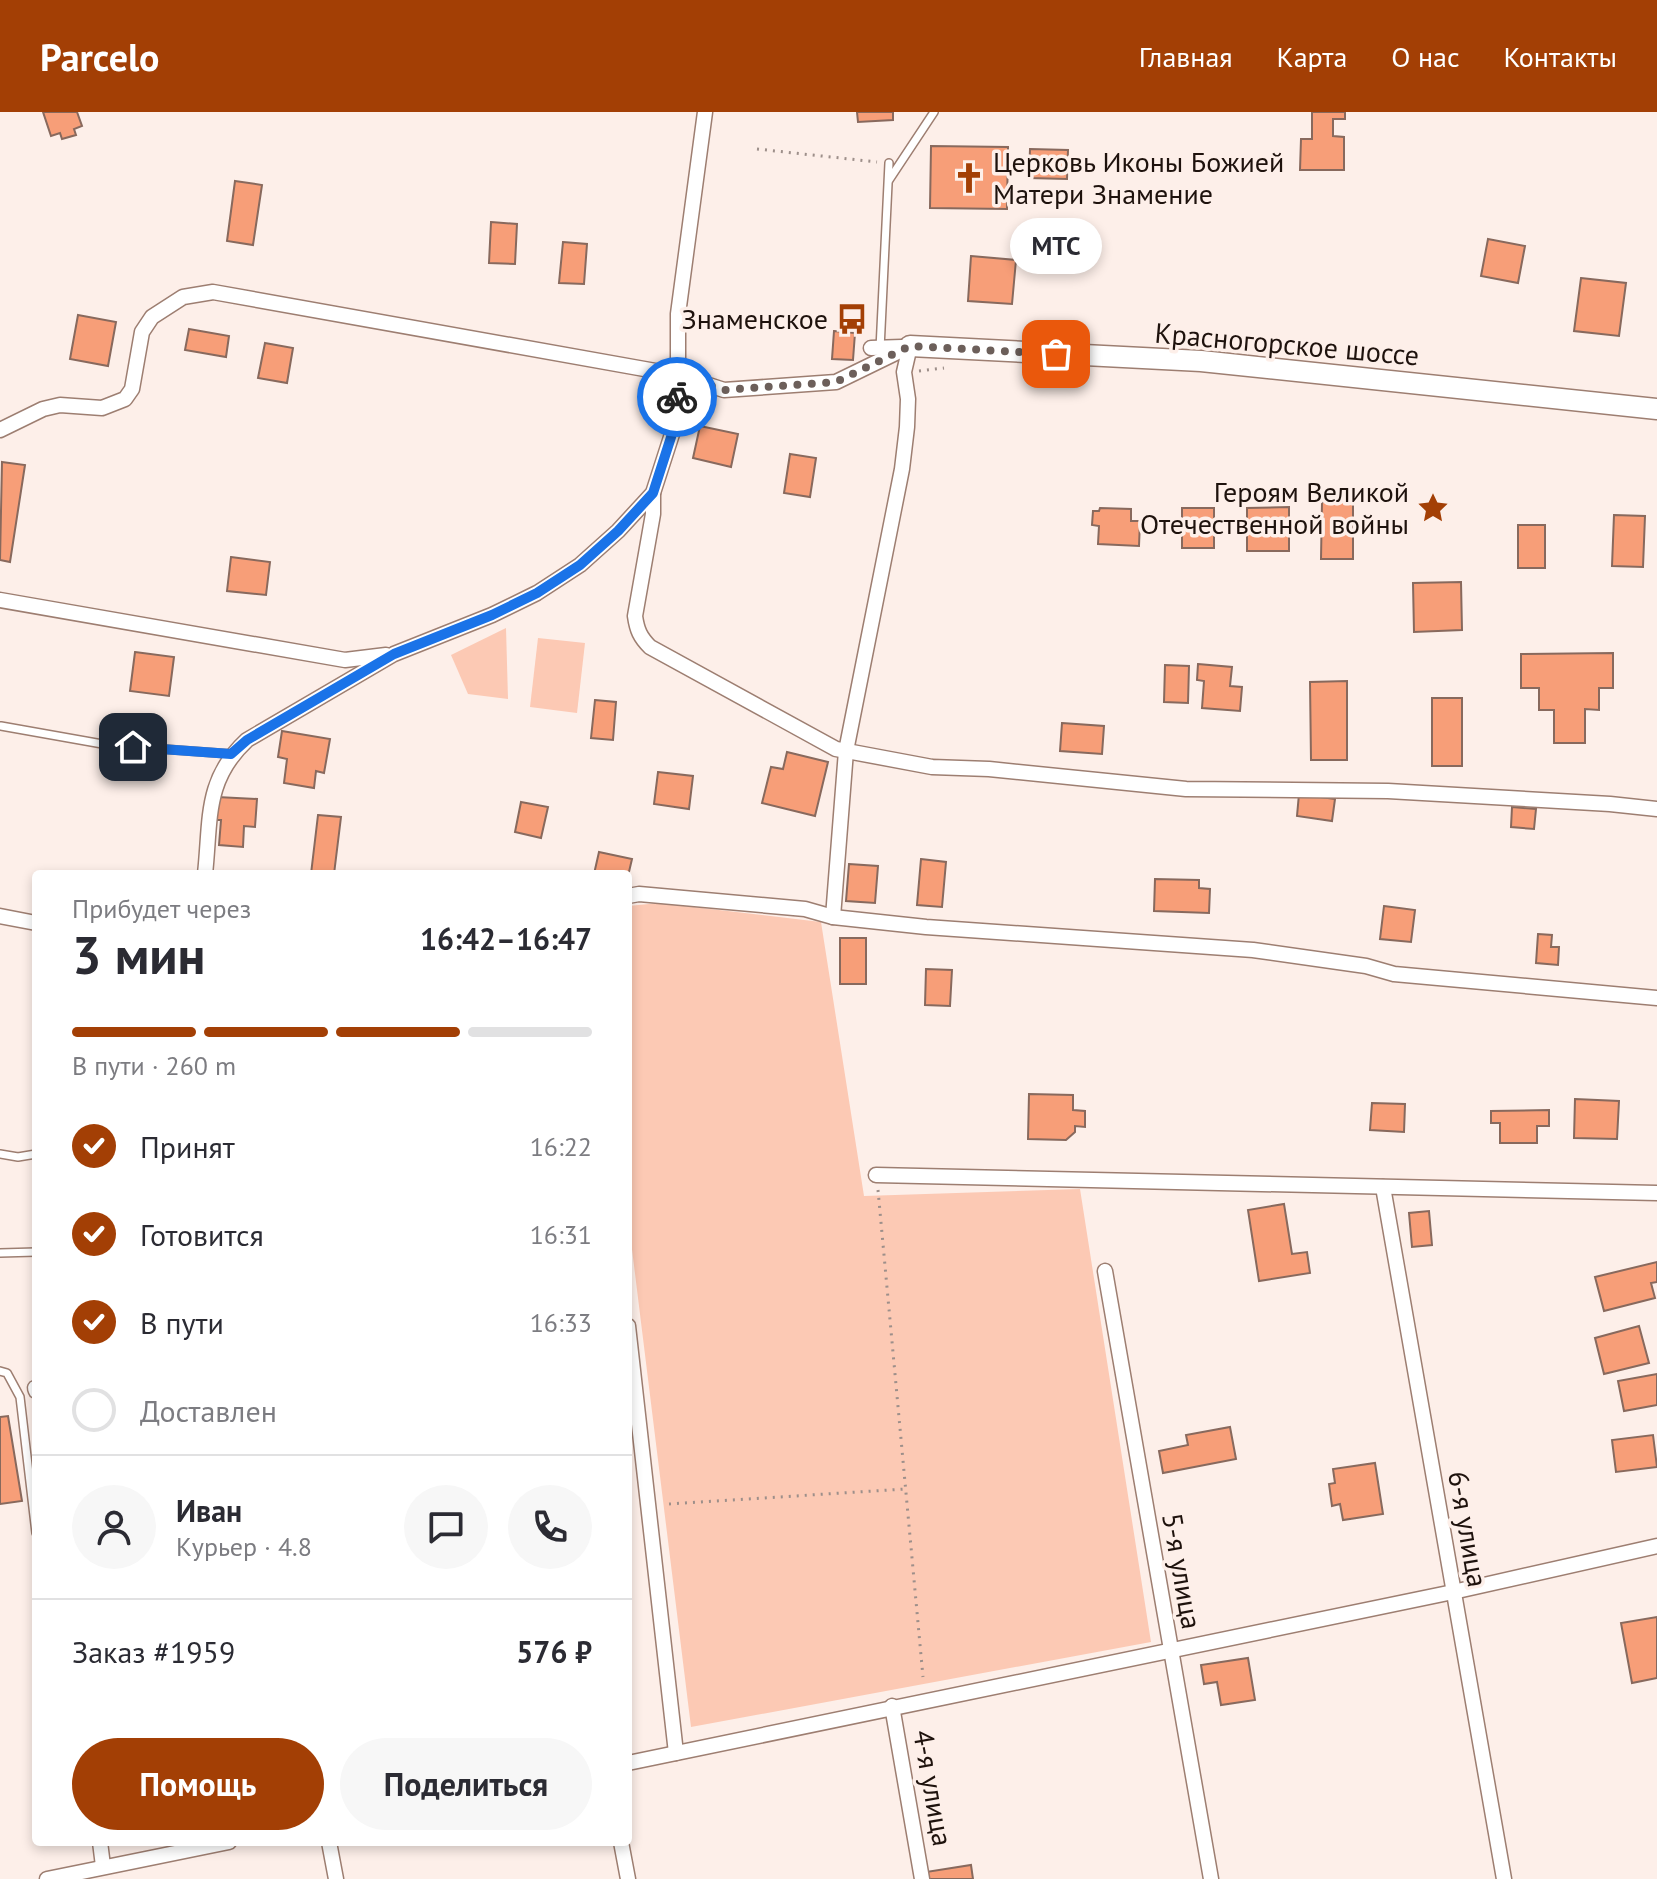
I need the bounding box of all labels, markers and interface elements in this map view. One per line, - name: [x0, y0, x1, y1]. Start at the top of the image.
- text: Parcelo: [40, 32, 160, 81]
- text: Главная: [1139, 38, 1233, 75]
- text: Карта: [1277, 38, 1347, 75]
- text: О нас: [1391, 38, 1460, 75]
- text: Контакты: [1504, 38, 1617, 75]
- place label: Церковь Иконы Божией Матери Знамение: [993, 143, 1284, 212]
- church icon: Церковь Иконы Божией Матери Знамение: [952, 161, 986, 195]
- callout: МТС: [1010, 218, 1102, 274]
- text: МТС: [1031, 229, 1081, 262]
- place label: Знаменское: [682, 300, 828, 337]
- bus stop icon: Знаменское: [835, 302, 869, 336]
- street label: Красногорское шоссе: [1153, 314, 1421, 373]
- pin: [1022, 320, 1090, 388]
- icon: bag: [1034, 332, 1078, 376]
- courier: [637, 357, 717, 437]
- icon: bike: [655, 375, 699, 419]
- place label: Героям Великой Отечественной войны: [1140, 473, 1409, 542]
- place icon: Героям Великой Отечественной войны: [1416, 491, 1450, 525]
- pin: [99, 713, 167, 781]
- icon: home: [111, 725, 155, 769]
- text: Прибудет через: [72, 892, 251, 925]
- text: 16:42–16:47: [420, 919, 592, 958]
- text: 3 мин: [72, 921, 206, 988]
- text: В пути · 260 m: [72, 1049, 236, 1082]
- icon: check: [72, 1124, 116, 1168]
- text: Принят: [140, 1127, 235, 1166]
- text: 16:22: [530, 1130, 592, 1163]
- icon: check: [72, 1212, 116, 1256]
- text: Готовится: [140, 1215, 264, 1254]
- text: 16:31: [530, 1218, 592, 1251]
- icon: check: [72, 1300, 116, 1344]
- text: В пути: [140, 1303, 224, 1342]
- text: 16:33: [530, 1306, 592, 1339]
- text: Доставлен: [140, 1391, 277, 1430]
- street label: 6-я улица: [1440, 1468, 1497, 1590]
- button: person: [72, 1485, 156, 1569]
- button: chat: [404, 1485, 488, 1569]
- button: phone: [508, 1485, 592, 1569]
- text: Иван: [176, 1491, 242, 1530]
- street label: 5-я улица: [1154, 1510, 1211, 1632]
- text: Курьер · 4.8: [176, 1530, 312, 1563]
- text: Заказ #1959: [72, 1632, 235, 1671]
- text: 576 ₽: [516, 1632, 592, 1671]
- street label: 4-я улица: [905, 1727, 962, 1849]
- button: Помощь: [72, 1738, 324, 1830]
- button: Поделиться: [340, 1738, 592, 1830]

